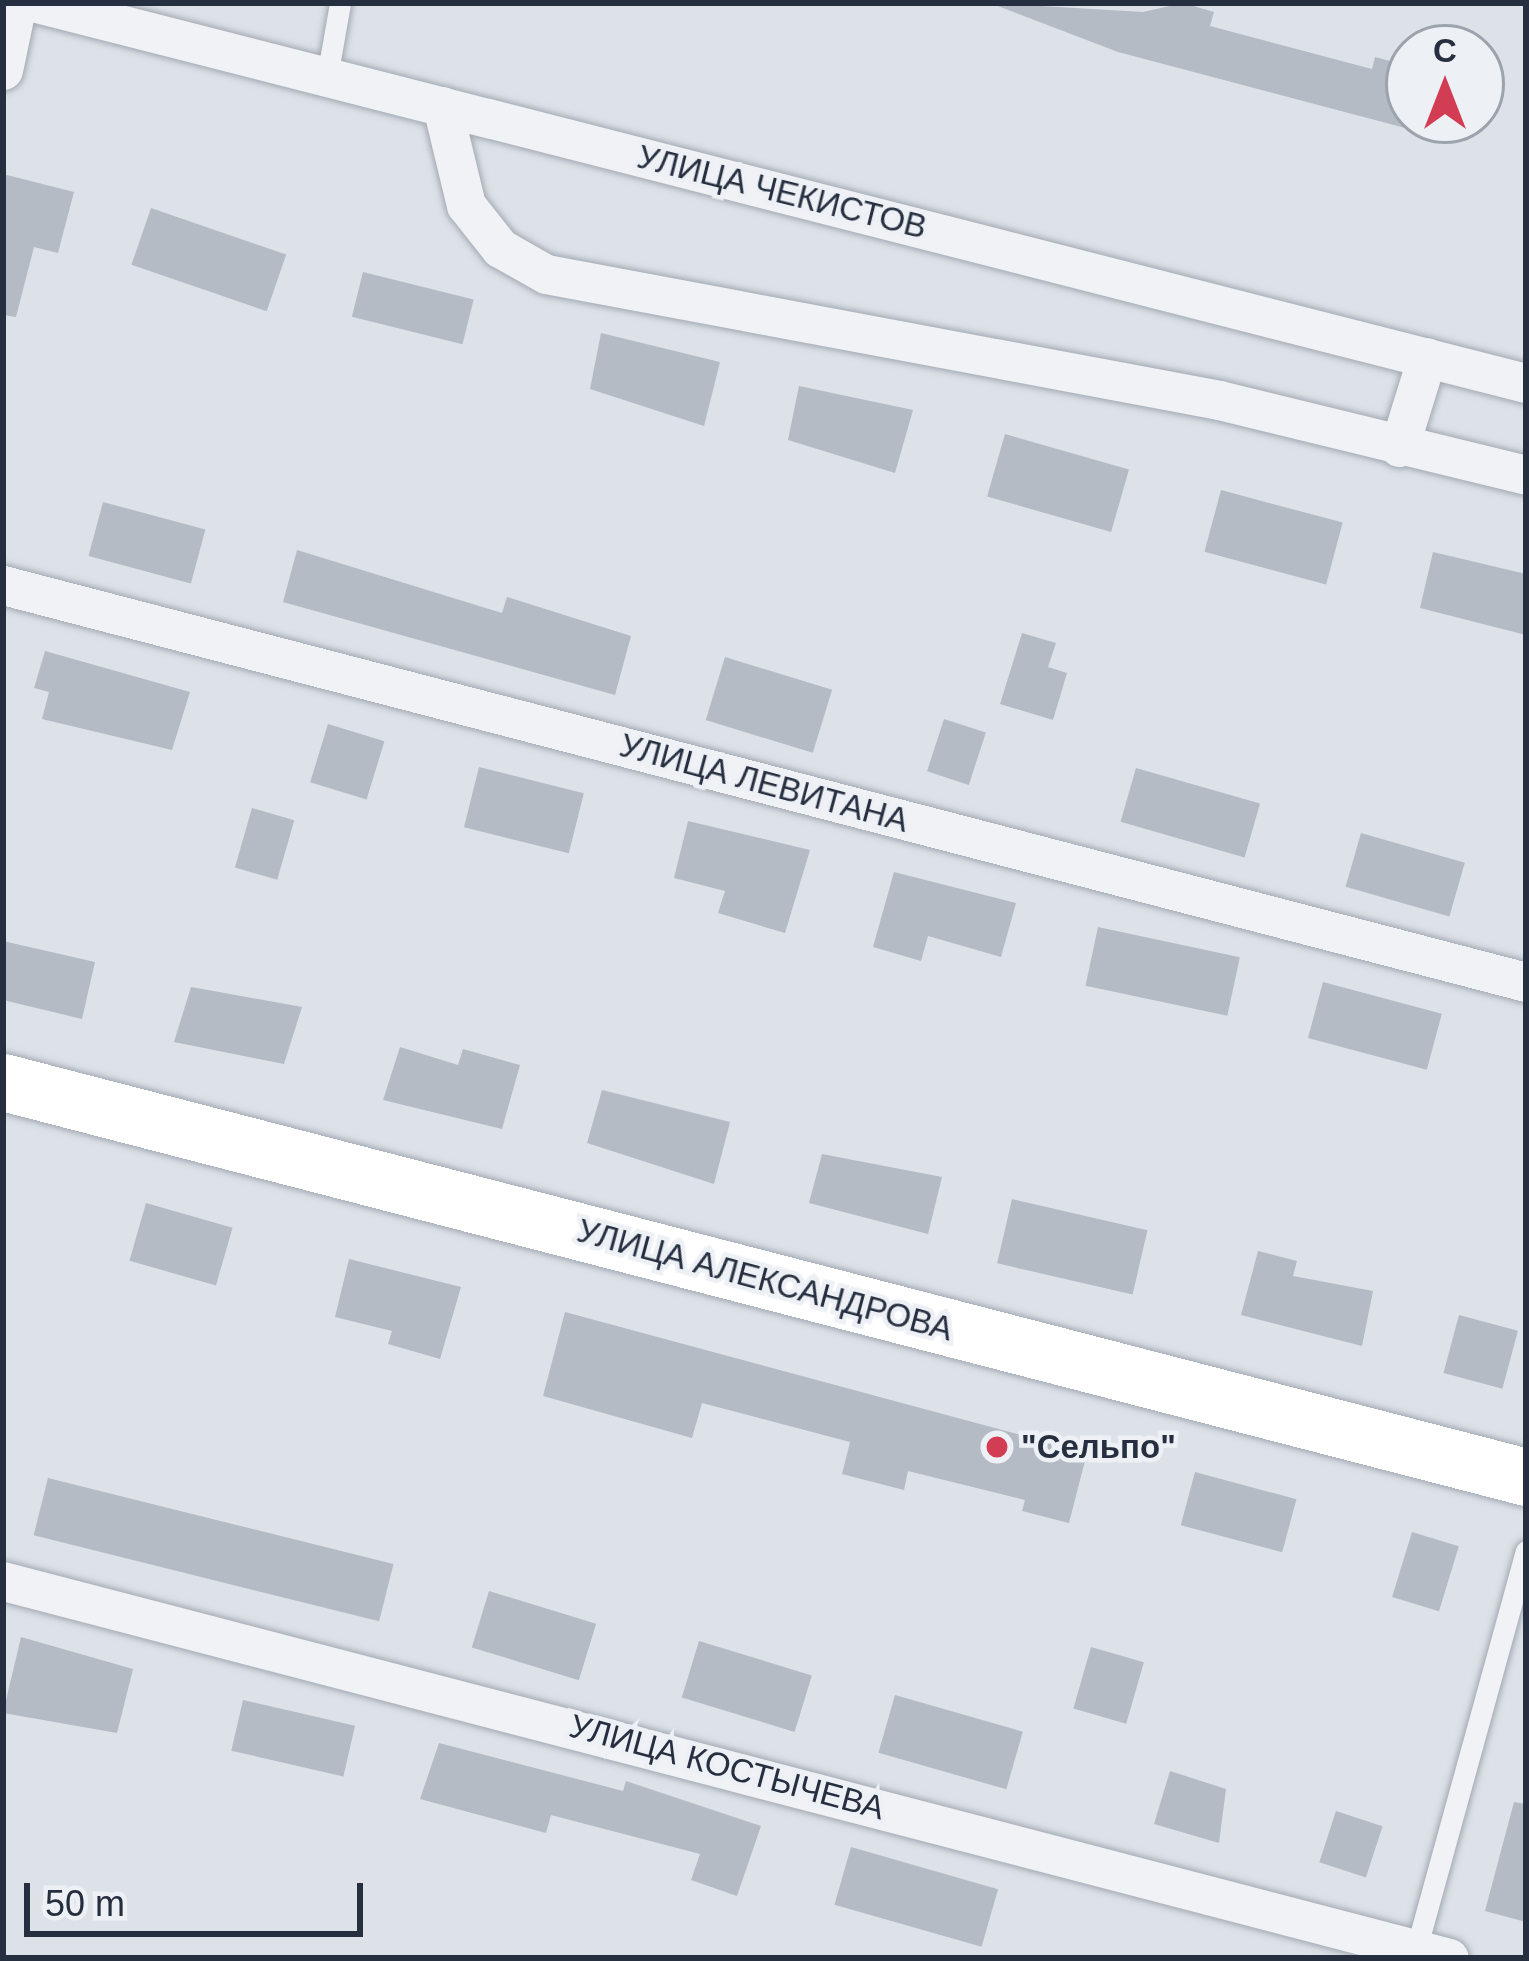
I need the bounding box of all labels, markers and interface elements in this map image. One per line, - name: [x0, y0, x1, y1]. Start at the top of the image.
- north arrow: [1385, 24, 1505, 144]
- text: С: [1433, 32, 1457, 69]
- street label: УЛИЦА ЧЕКИСТОВ: [633, 137, 931, 247]
- street label: УЛИЦА ЛЕВИТАНА: [615, 725, 913, 841]
- street label: УЛИЦА АЛЕКСАНДРОВА: [573, 1211, 957, 1349]
- place label: "Сельпо": [1021, 1427, 1176, 1467]
- marker: "Сельпо": [984, 1434, 1010, 1460]
- street label: УЛИЦА КОСТЫЧЕВА: [565, 1706, 889, 1828]
- scale bar: [30, 1859, 369, 1933]
- text: 50 m: [45, 1883, 125, 1924]

